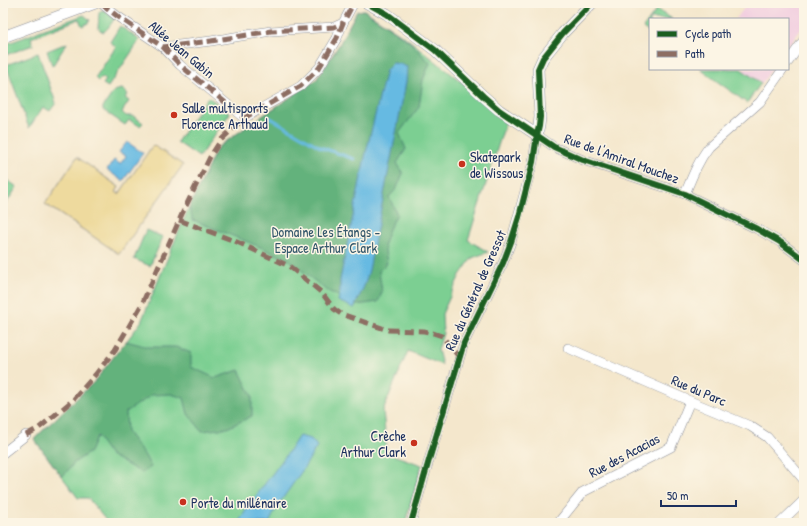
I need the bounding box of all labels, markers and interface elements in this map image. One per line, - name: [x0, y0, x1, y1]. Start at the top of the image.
- street label: Allée Jean Gabin: [145, 16, 219, 82]
- legend: [649, 18, 789, 70]
- text: Cycle path: [685, 25, 731, 42]
- text: Path: [685, 45, 705, 62]
- place label: Salle multisports Florence Arthaud: [181, 98, 268, 133]
- marker: Salle multisports Florence Arthaud: [169, 110, 179, 120]
- street label: Rue de l'Amiral Mouchez: [562, 128, 682, 188]
- place label: Skatepark de Wissous: [470, 147, 523, 182]
- marker: Skatepark de Wissous: [457, 159, 467, 169]
- park label: Domaine Les Étangs - Espace Arthur Clark: [272, 222, 380, 258]
- street label: Rue du Général de Gressot: [440, 226, 510, 353]
- street label: Rue du Parc: [669, 370, 730, 410]
- place label: Crèche Arthur Clark: [341, 426, 406, 461]
- street label: Rue des Acacias: [585, 428, 663, 482]
- marker: Crèche Arthur Clark: [409, 438, 419, 448]
- scale bar: [661, 482, 736, 508]
- text: 50 m: [667, 487, 688, 504]
- place label: Porte du millénaire: [191, 493, 287, 512]
- marker: Porte du millénaire: [178, 497, 188, 507]

